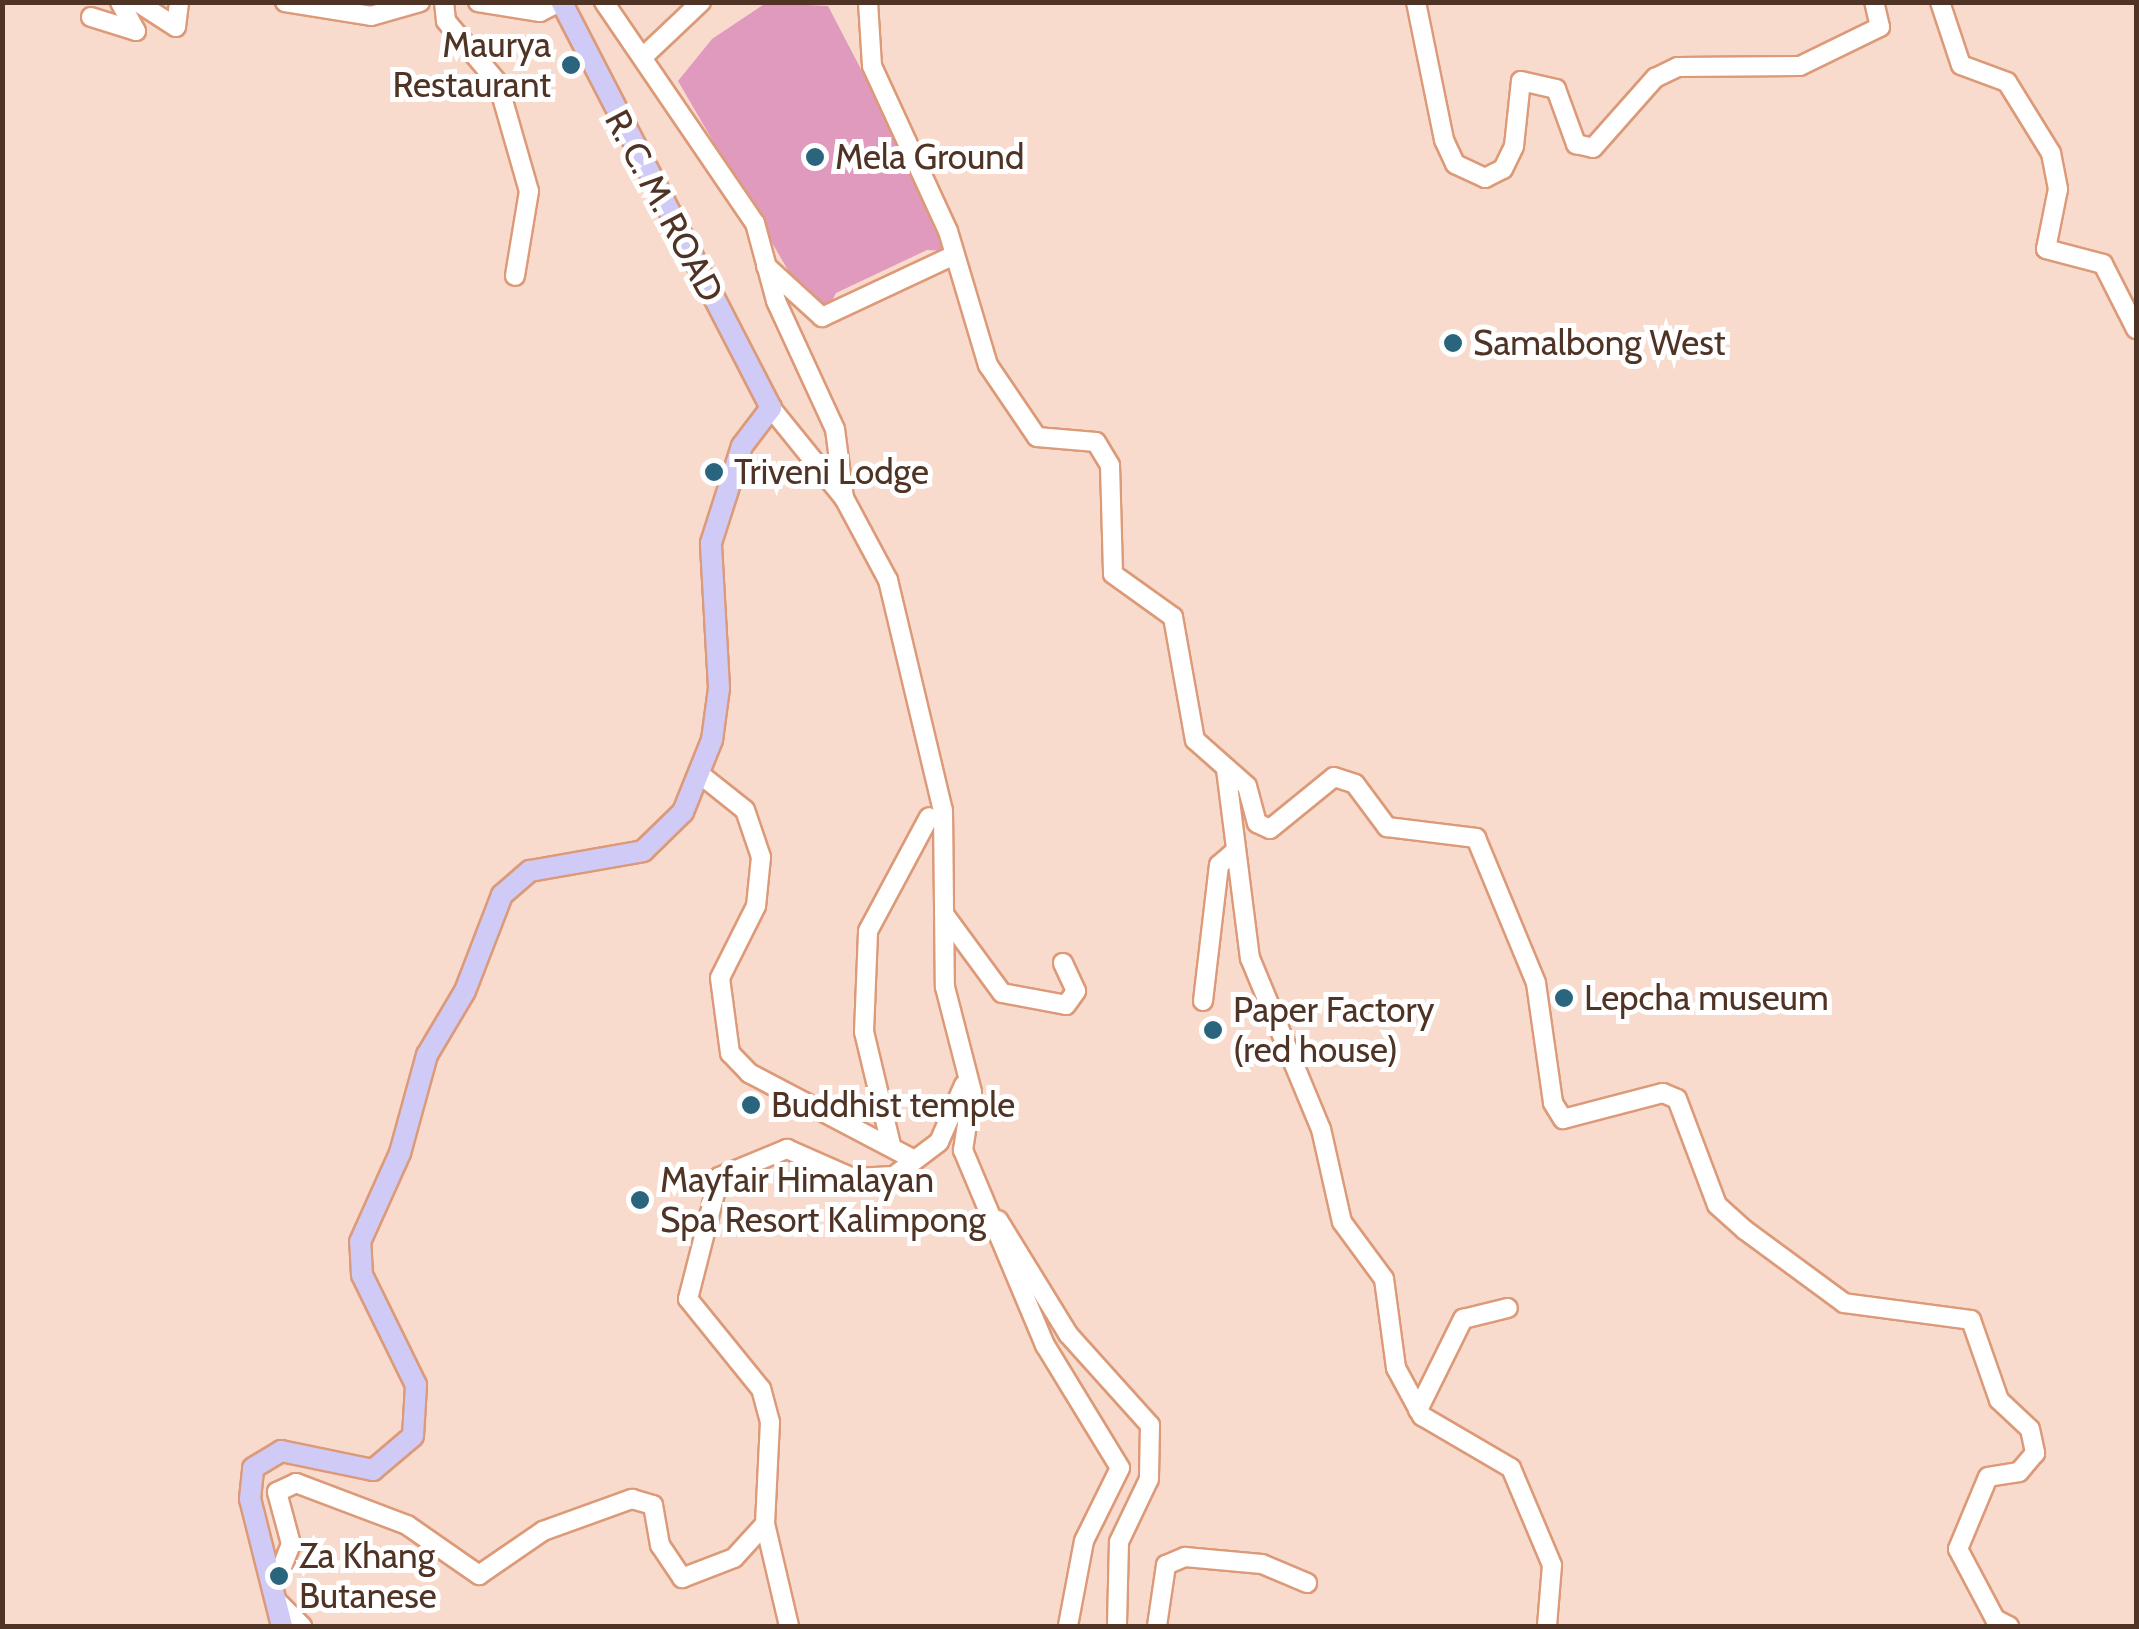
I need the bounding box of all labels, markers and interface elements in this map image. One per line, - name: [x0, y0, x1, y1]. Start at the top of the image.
- place label: Maurya Restaurant: [393, 24, 551, 106]
- marker: Maurya Restaurant: [560, 54, 582, 76]
- street label: R. C. M. ROAD: [596, 103, 732, 309]
- place label: Mela Ground: [835, 136, 1024, 178]
- marker: Mela Ground: [804, 146, 826, 168]
- place label: Samalbong West: [1473, 322, 1725, 364]
- marker: Samalbong West: [1442, 332, 1464, 354]
- place label: Triveni Lodge: [734, 451, 929, 493]
- marker: Triveni Lodge: [703, 461, 725, 483]
- place label: Lepcha museum: [1584, 977, 1829, 1019]
- marker: Lepcha museum: [1553, 987, 1575, 1009]
- place label: Paper Factory (red house): [1233, 989, 1434, 1071]
- marker: Paper Factory (red house): [1202, 1019, 1224, 1041]
- place label: Buddhist temple: [771, 1084, 1015, 1126]
- marker: Buddhist temple: [740, 1094, 762, 1116]
- place label: Mayfair Himalayan Spa Resort Kalimpong: [660, 1159, 986, 1241]
- marker: Mayfair Himalayan Spa Resort Kalimpong: [629, 1189, 651, 1211]
- place label: Za Khang Butanese: [299, 1535, 437, 1617]
- marker: Za Khang Butanese: [268, 1565, 290, 1587]

